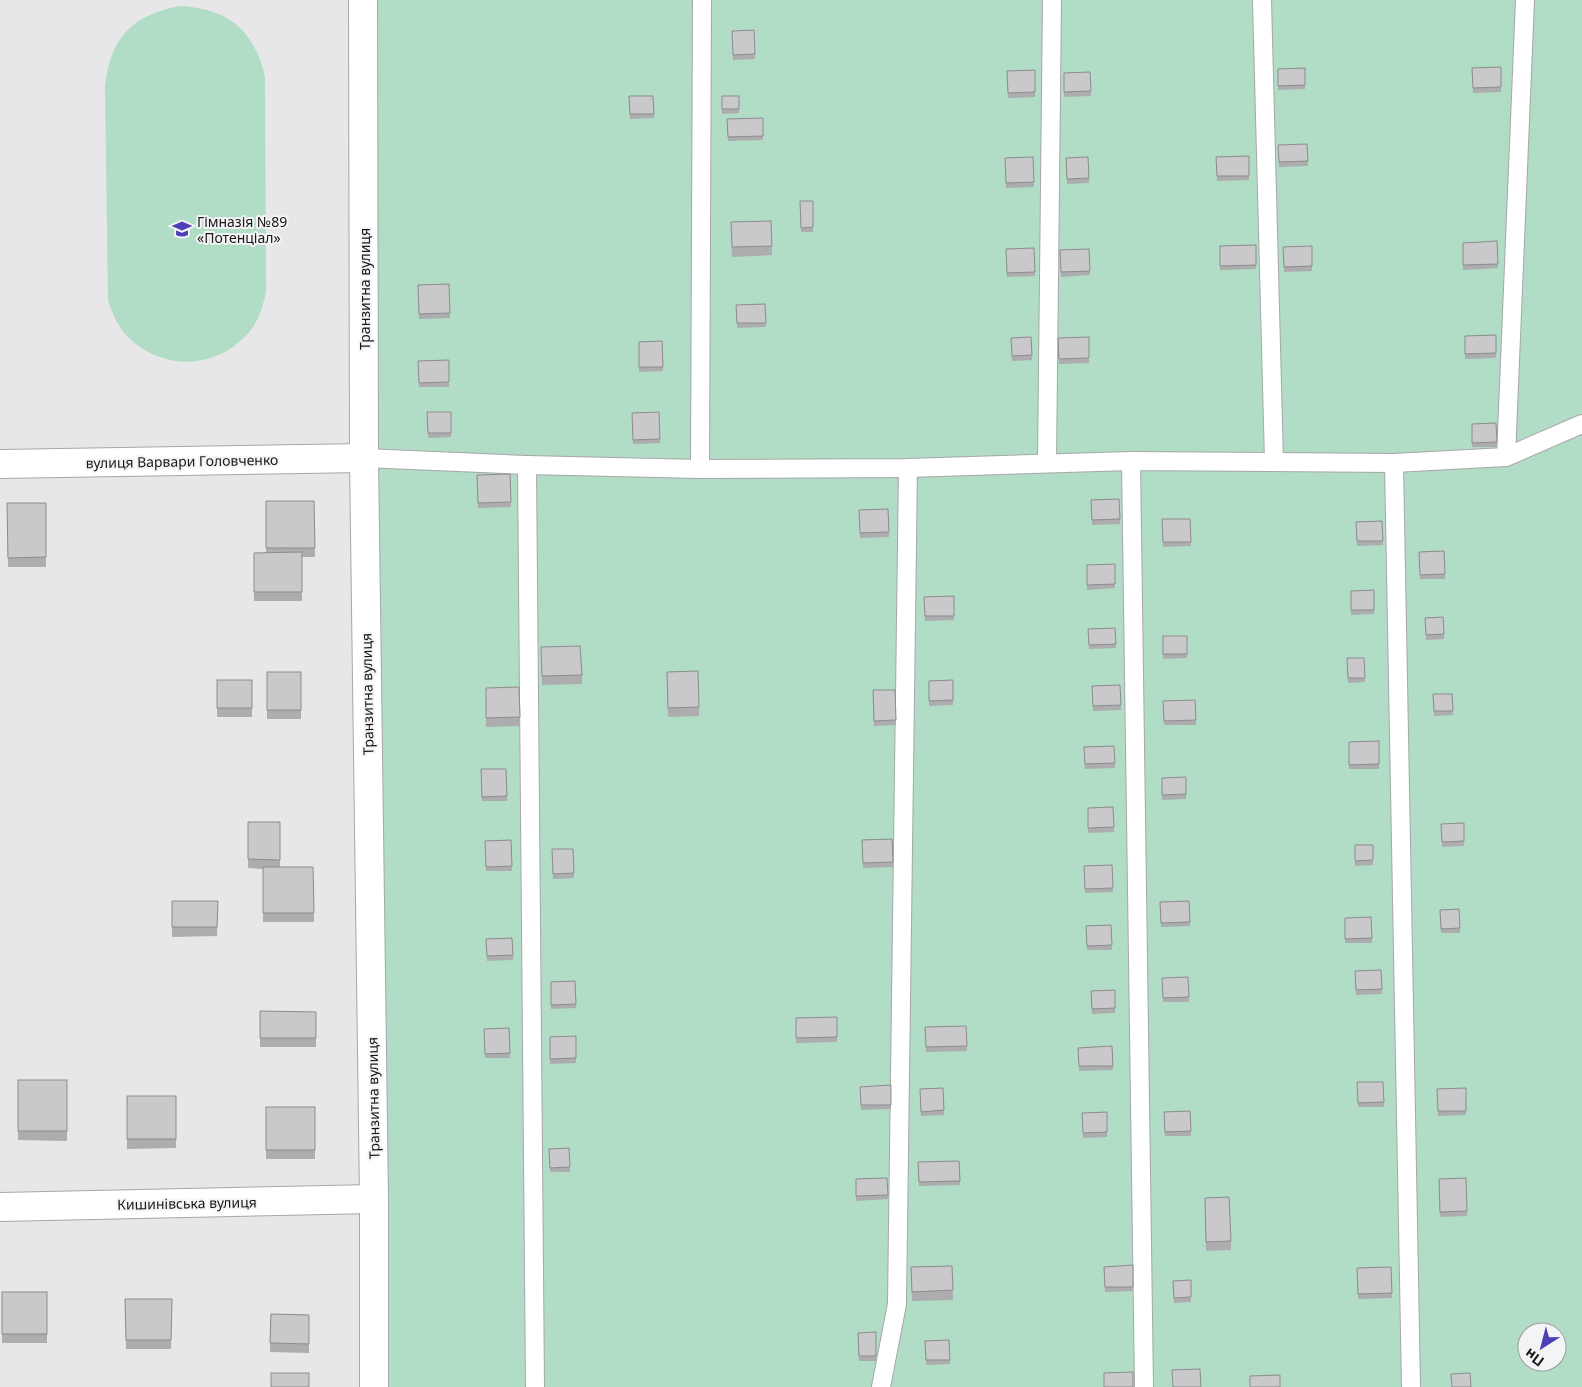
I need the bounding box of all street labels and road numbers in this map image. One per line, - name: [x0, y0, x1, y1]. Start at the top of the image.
- street label: Транзитна вулиця: [355, 228, 374, 350]
- street label: вулиця Варвари Головченко: [86, 450, 278, 472]
- street label: Транзитна вулиця: [356, 633, 378, 755]
- street label: Транзитна вулиця: [362, 1037, 384, 1159]
- street label: Кишинівська вулиця: [117, 1192, 257, 1214]

